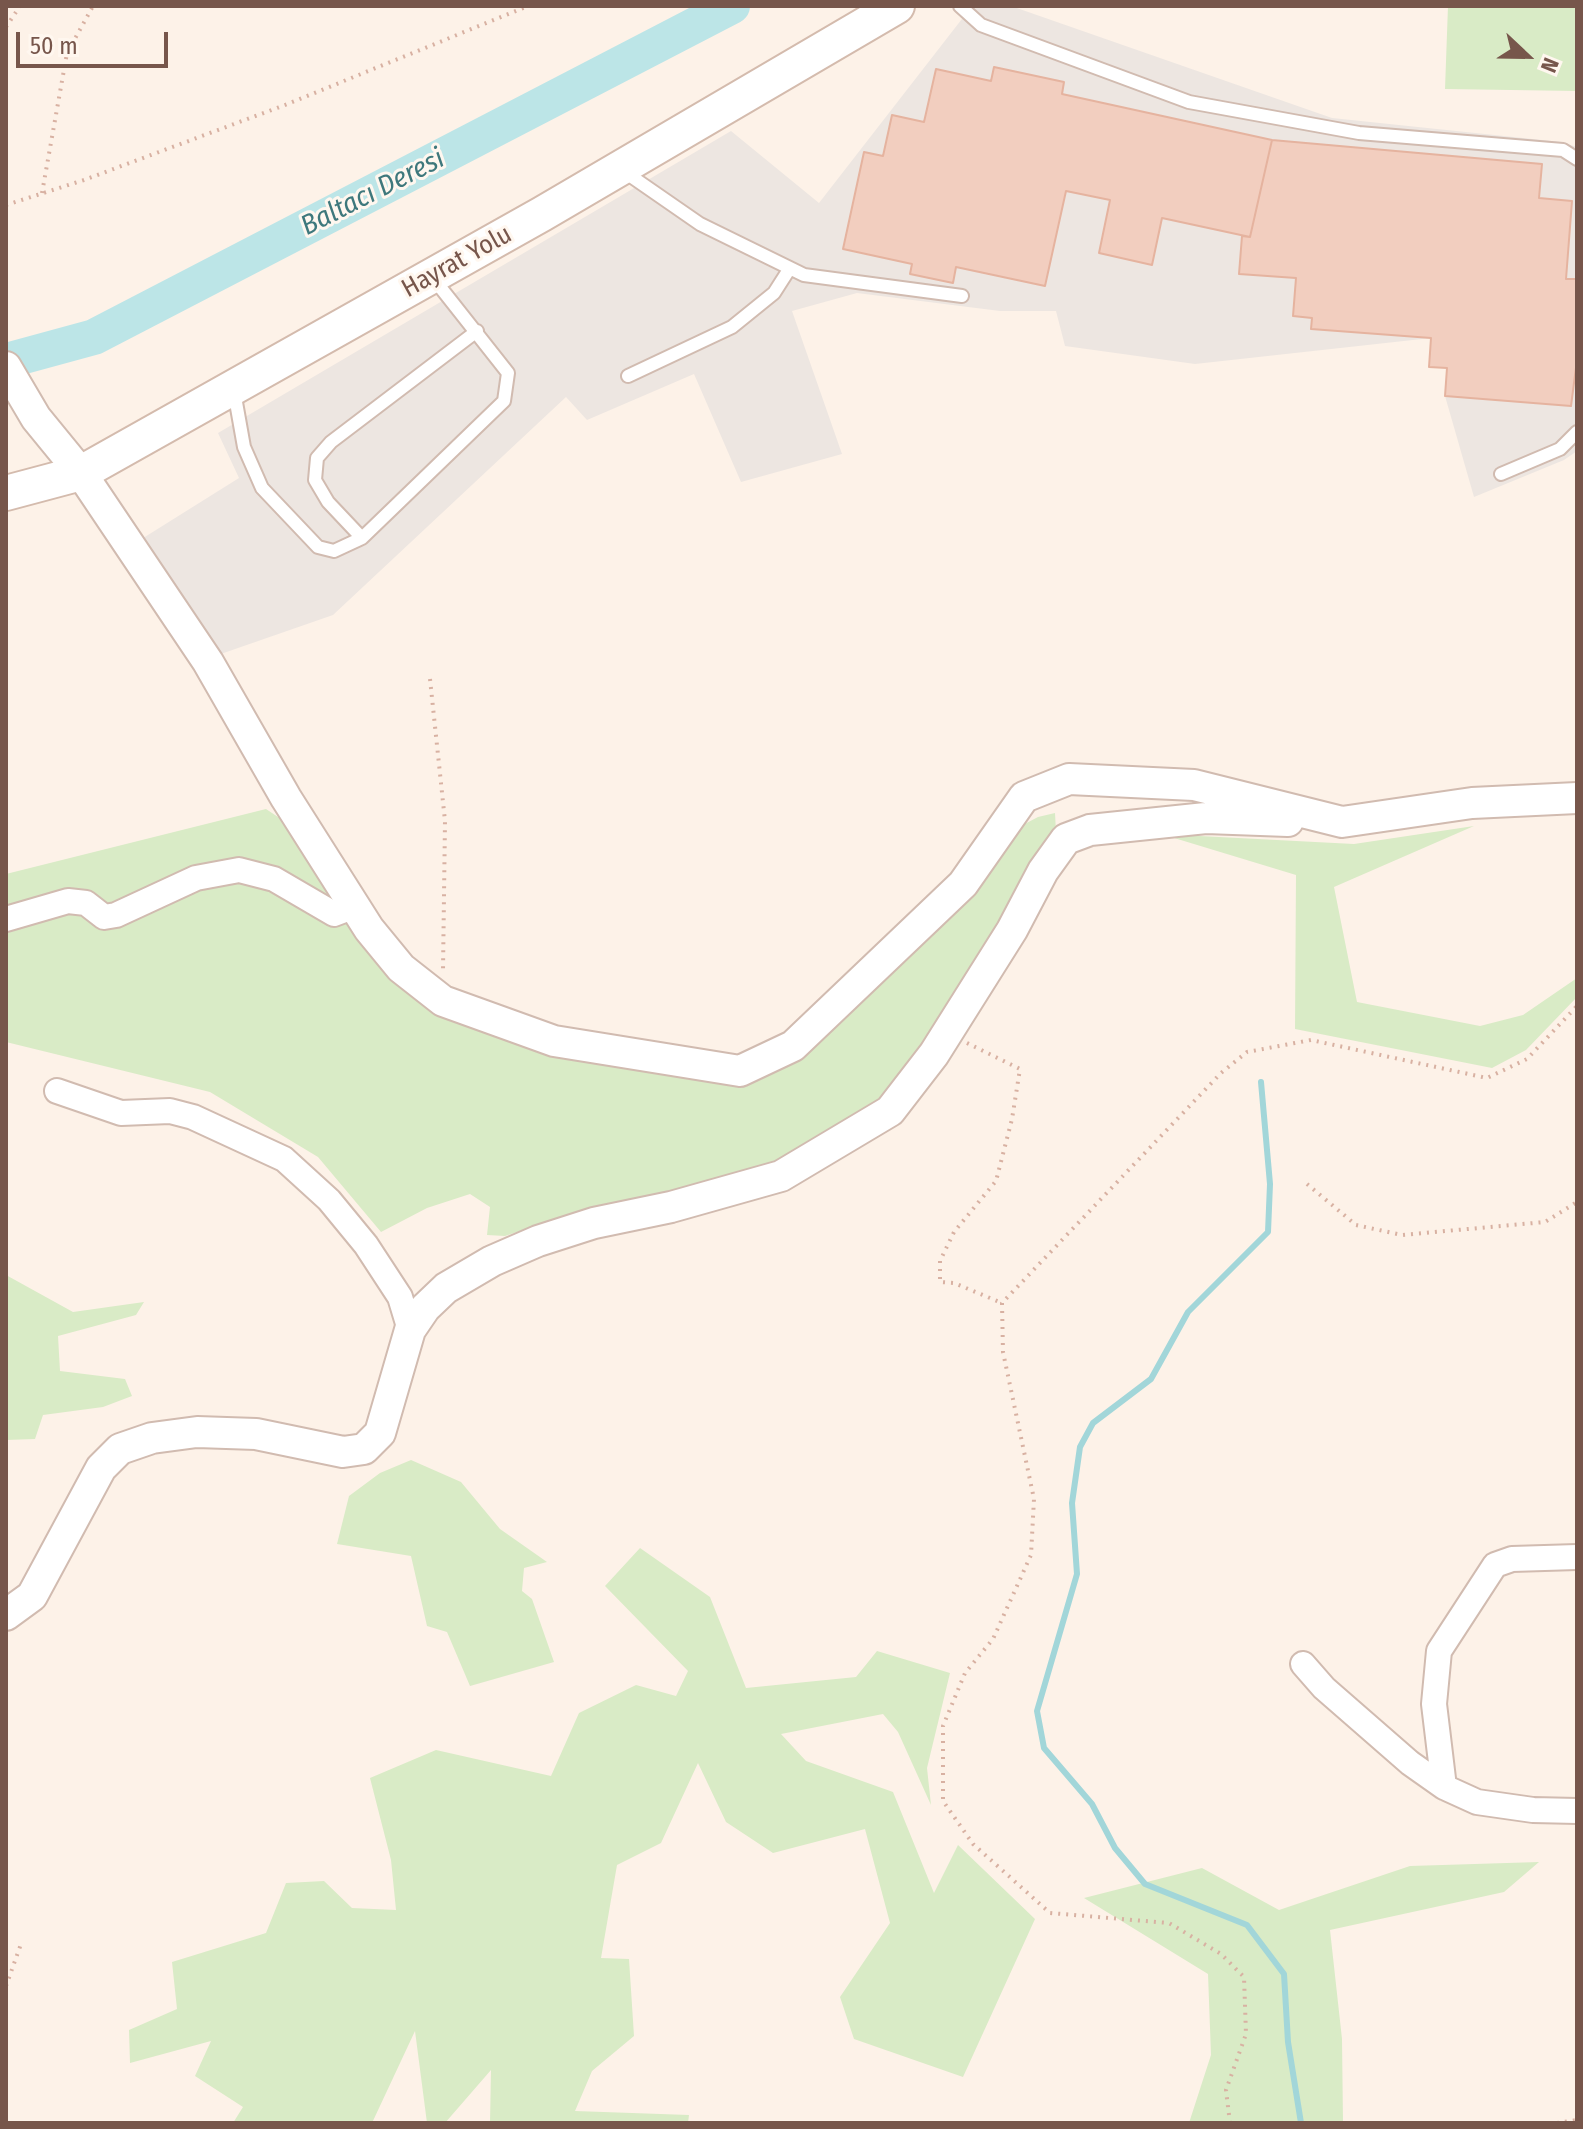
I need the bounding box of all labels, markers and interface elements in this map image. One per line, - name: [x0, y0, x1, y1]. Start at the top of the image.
- scale bar: [20, 16, 172, 66]
- north arrow: [1487, 16, 1567, 96]
- text: 50 m: [30, 32, 78, 60]
- text: N: [1535, 54, 1565, 76]
- water label: Baltacı Deresi: [296, 142, 450, 244]
- street label: Hayrat Yolu: [397, 219, 517, 305]

